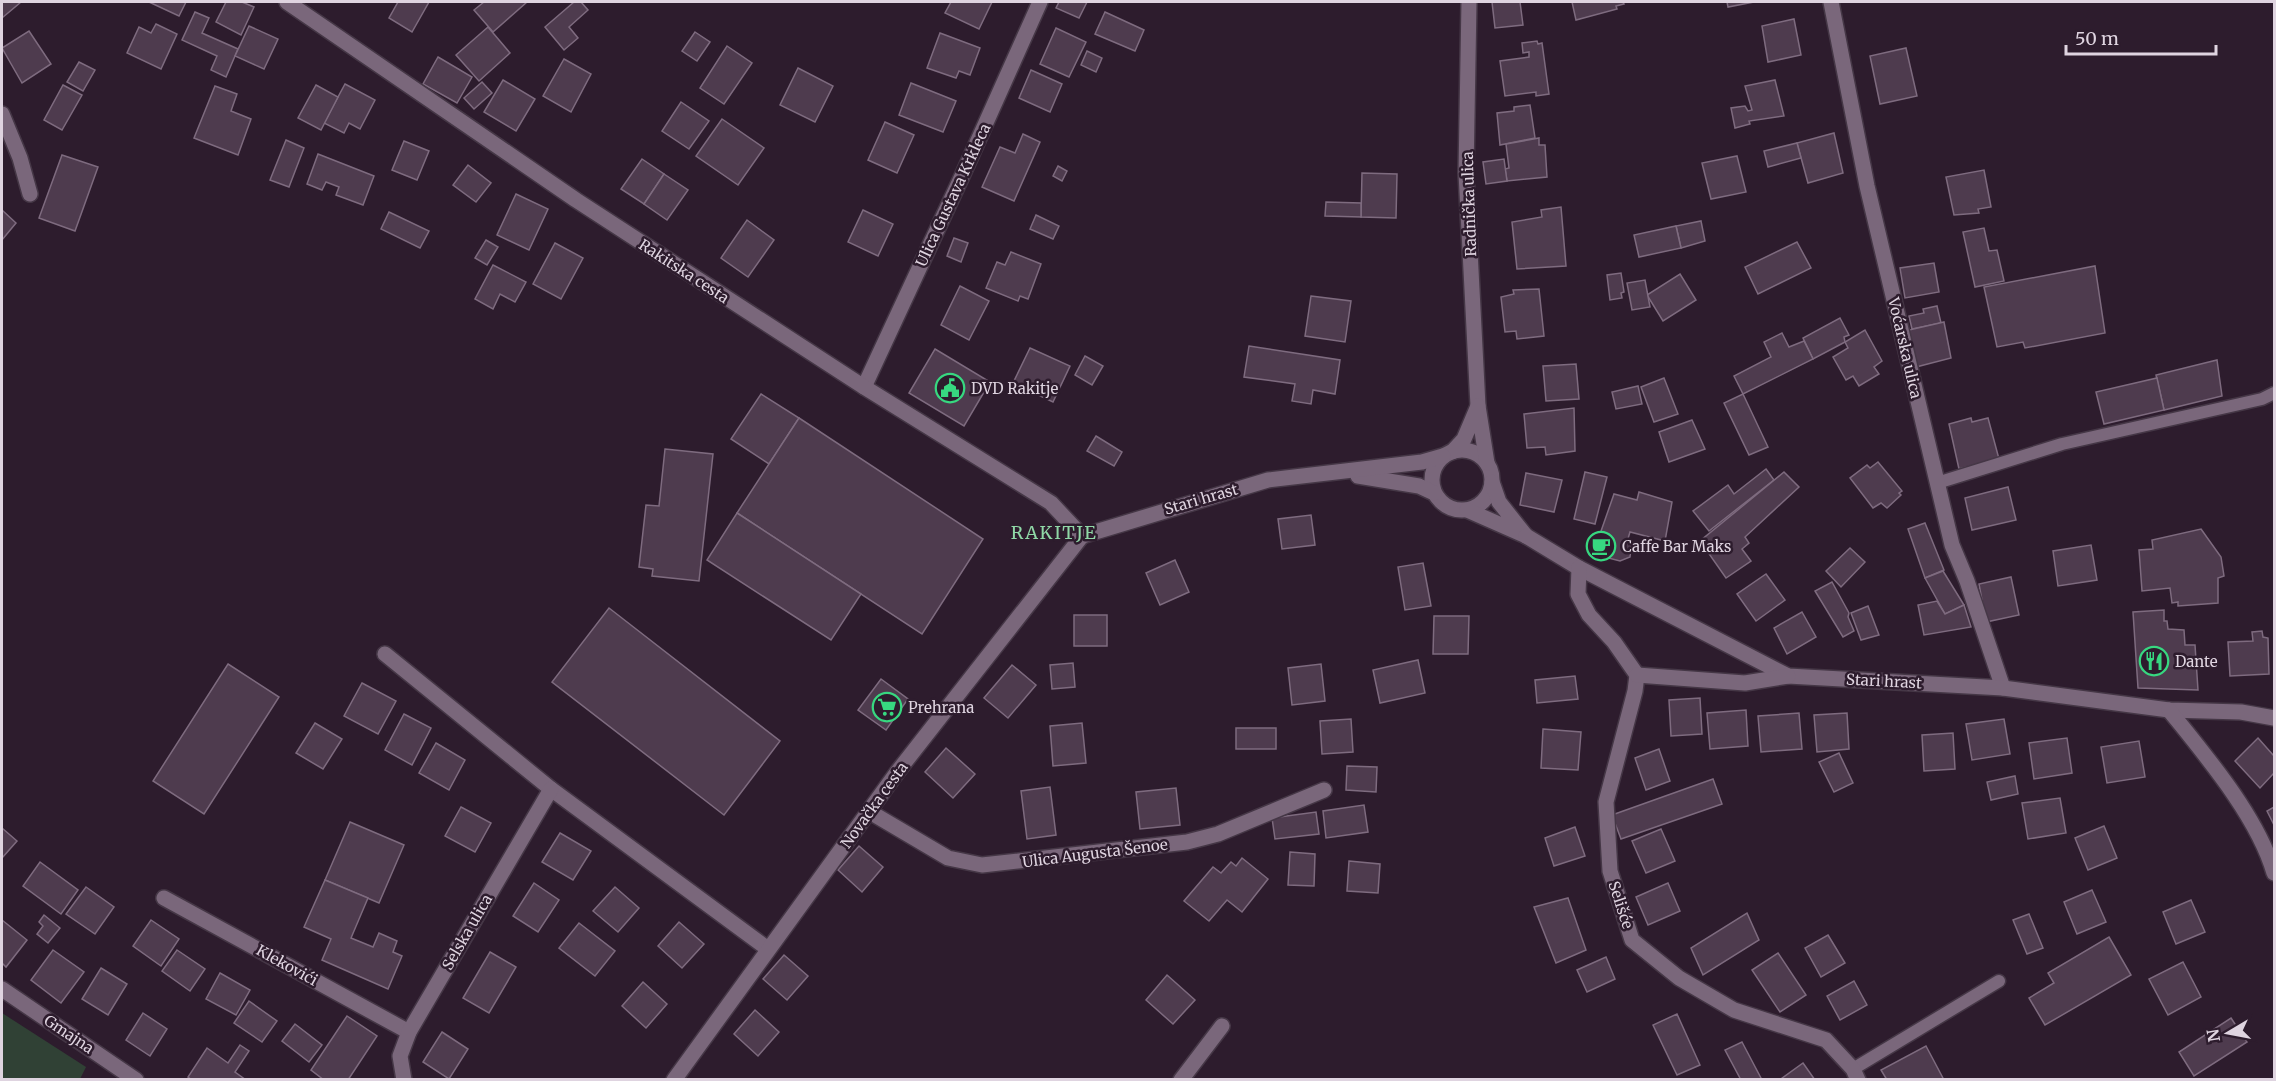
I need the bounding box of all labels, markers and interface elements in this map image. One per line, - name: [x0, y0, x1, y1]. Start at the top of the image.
- scale bar: [2066, 18, 2216, 56]
- text: 50 m: [2075, 27, 2119, 50]
- street label: Ulica Gustava Krkleca: [911, 120, 995, 270]
- street label: Radnička ulica: [1458, 151, 1480, 257]
- street label: Rakitska cesta: [635, 235, 733, 307]
- street label: Voćarska ulica: [1884, 295, 1926, 400]
- public building icon: DVD Rakitje: [934, 372, 966, 404]
- place label: DVD Rakitje: [971, 379, 1058, 398]
- street label: Stari hrast: [1162, 479, 1240, 519]
- district label: RAKITJE: [1011, 521, 1097, 544]
- cafe icon: Caffe Bar Maks: [1585, 530, 1617, 562]
- place label: Caffe Bar Maks: [1622, 537, 1731, 556]
- restaurant icon: Dante: [2138, 645, 2170, 677]
- place label: Dante: [2175, 652, 2218, 671]
- street label: Stari hrast: [1846, 670, 1922, 692]
- supermarket icon: Prehrana: [871, 691, 903, 723]
- place label: Prehrana: [908, 698, 974, 717]
- street label: Novačka cesta: [836, 758, 912, 852]
- street label: Ulica Augusta Šenoe: [1021, 834, 1169, 871]
- street label: Selišće: [1604, 879, 1638, 931]
- street label: Selska ulica: [438, 891, 496, 973]
- street label: Klekovići: [253, 940, 321, 990]
- north arrow: [2198, 1003, 2258, 1063]
- street label: Gmajna: [41, 1010, 97, 1058]
- text: N: [2202, 1027, 2224, 1044]

